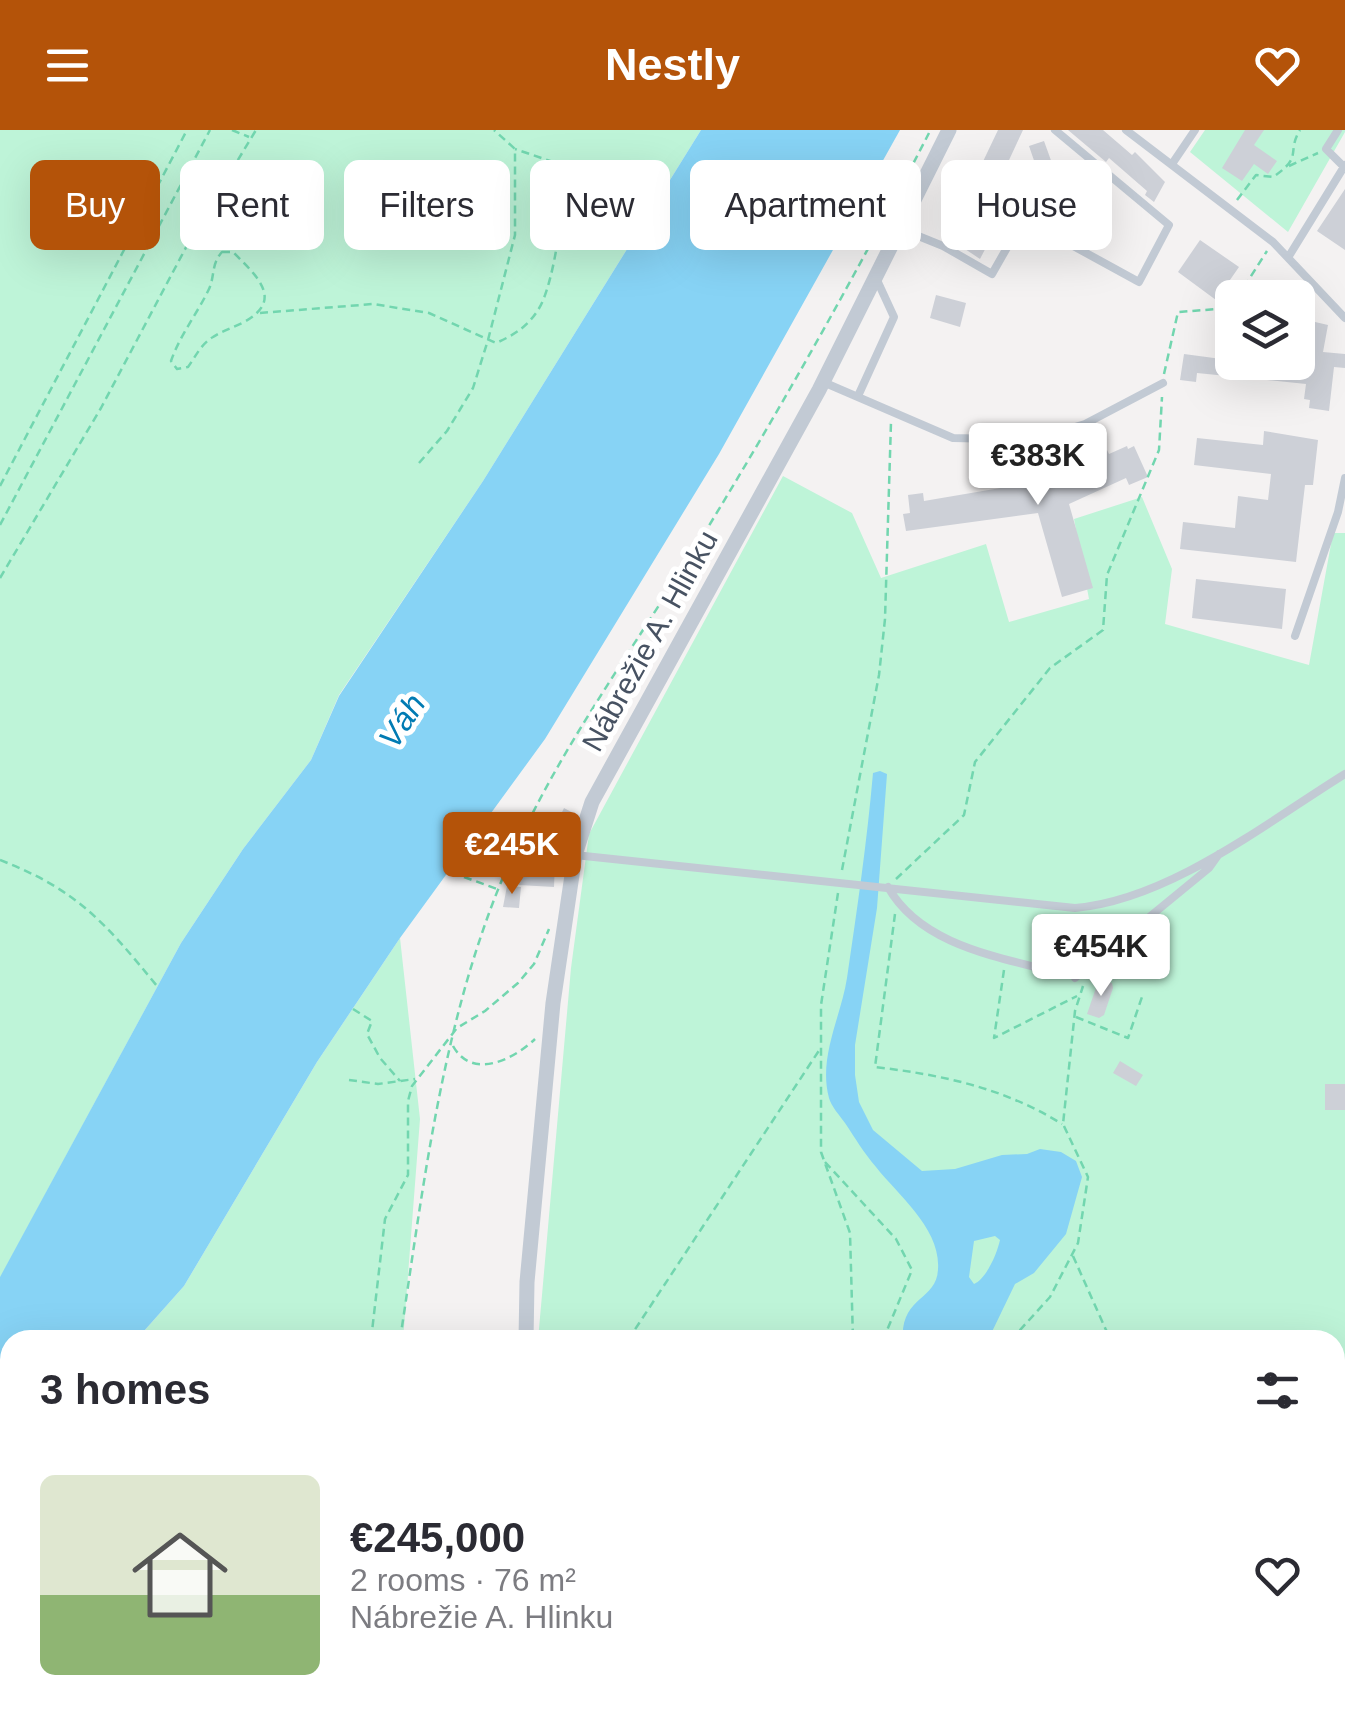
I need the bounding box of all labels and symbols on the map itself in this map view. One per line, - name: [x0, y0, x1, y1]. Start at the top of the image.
- pin: €383K: [968, 423, 1108, 508]
- street label: Nábrežie A. Hlinku: [575, 525, 724, 757]
- water label: Váh: [371, 687, 433, 755]
- pin: €245K: [442, 812, 582, 897]
- pin: €454K: [1031, 914, 1171, 999]

